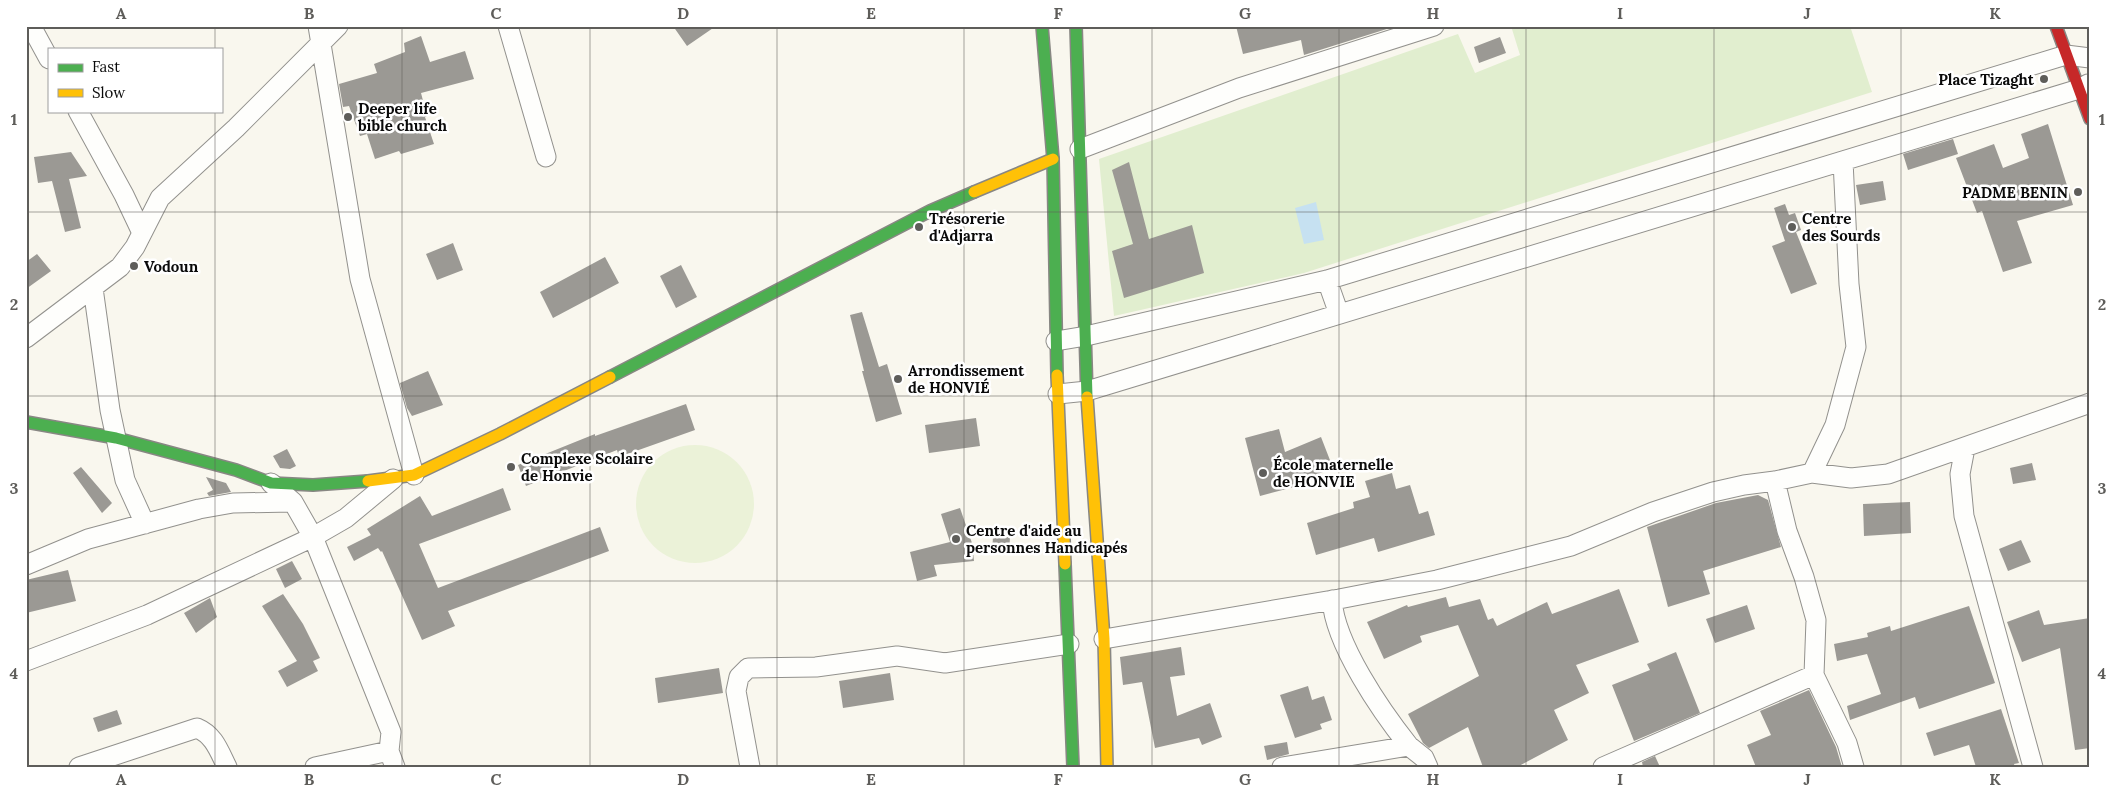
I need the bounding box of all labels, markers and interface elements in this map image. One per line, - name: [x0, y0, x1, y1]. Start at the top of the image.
- text: A: [116, 3, 127, 23]
- text: B: [304, 3, 315, 23]
- text: C: [490, 3, 502, 23]
- text: D: [677, 3, 689, 23]
- text: E: [866, 3, 876, 23]
- text: F: [1053, 3, 1063, 23]
- text: G: [1239, 3, 1251, 23]
- text: H: [1427, 3, 1440, 23]
- text: I: [1617, 3, 1623, 23]
- text: J: [1803, 3, 1811, 23]
- text: K: [1989, 3, 2001, 23]
- legend: [48, 48, 222, 112]
- text: Fast: [92, 57, 120, 76]
- place label: Place Tizaght: [1938, 70, 2035, 89]
- marker: Place Tizaght: [2038, 73, 2050, 85]
- text: Slow: [92, 83, 125, 102]
- place label: Deeper life bible church: [357, 99, 448, 135]
- text: 1: [11, 109, 17, 129]
- text: 1: [2099, 109, 2105, 129]
- marker: Deeper life bible church: [342, 111, 354, 123]
- place label: PADME BENIN: [1962, 183, 2068, 202]
- marker: PADME BENIN: [2072, 186, 2084, 198]
- place label: Trésorerie d'Adjarra: [929, 209, 1005, 245]
- place label: Centre des Sourds: [1802, 209, 1880, 245]
- marker: Trésorerie d'Adjarra: [913, 221, 925, 233]
- marker: Centre des Sourds: [1786, 221, 1798, 233]
- place label: Vodoun: [144, 257, 199, 276]
- marker: Vodoun: [128, 260, 140, 272]
- text: 2: [10, 294, 18, 314]
- text: 2: [2098, 294, 2106, 314]
- place label: Arrondissement de HONVIÉ: [908, 361, 1025, 397]
- marker: Arrondissement de HONVIÉ: [892, 373, 904, 385]
- place label: Complexe Scolaire de Honvie: [521, 449, 653, 485]
- place label: École maternelle de HONVIE: [1273, 455, 1393, 491]
- marker: Complexe Scolaire de Honvie: [505, 461, 517, 473]
- marker: École maternelle de HONVIE: [1257, 467, 1269, 479]
- text: 3: [10, 478, 19, 498]
- text: 3: [2098, 478, 2107, 498]
- place label: Centre d'aide au personnes Handicapés: [966, 521, 1128, 557]
- marker: Centre d'aide au personnes Handicapés: [950, 533, 962, 545]
- text: 4: [10, 663, 19, 683]
- text: 4: [2098, 663, 2107, 683]
- text: A: [116, 769, 127, 789]
- text: B: [304, 769, 315, 789]
- text: C: [490, 769, 502, 789]
- text: D: [677, 769, 689, 789]
- text: E: [866, 769, 876, 789]
- text: F: [1053, 769, 1063, 789]
- text: G: [1239, 769, 1251, 789]
- text: H: [1427, 769, 1440, 789]
- text: I: [1617, 769, 1623, 789]
- text: J: [1803, 769, 1811, 789]
- text: K: [1989, 769, 2001, 789]

